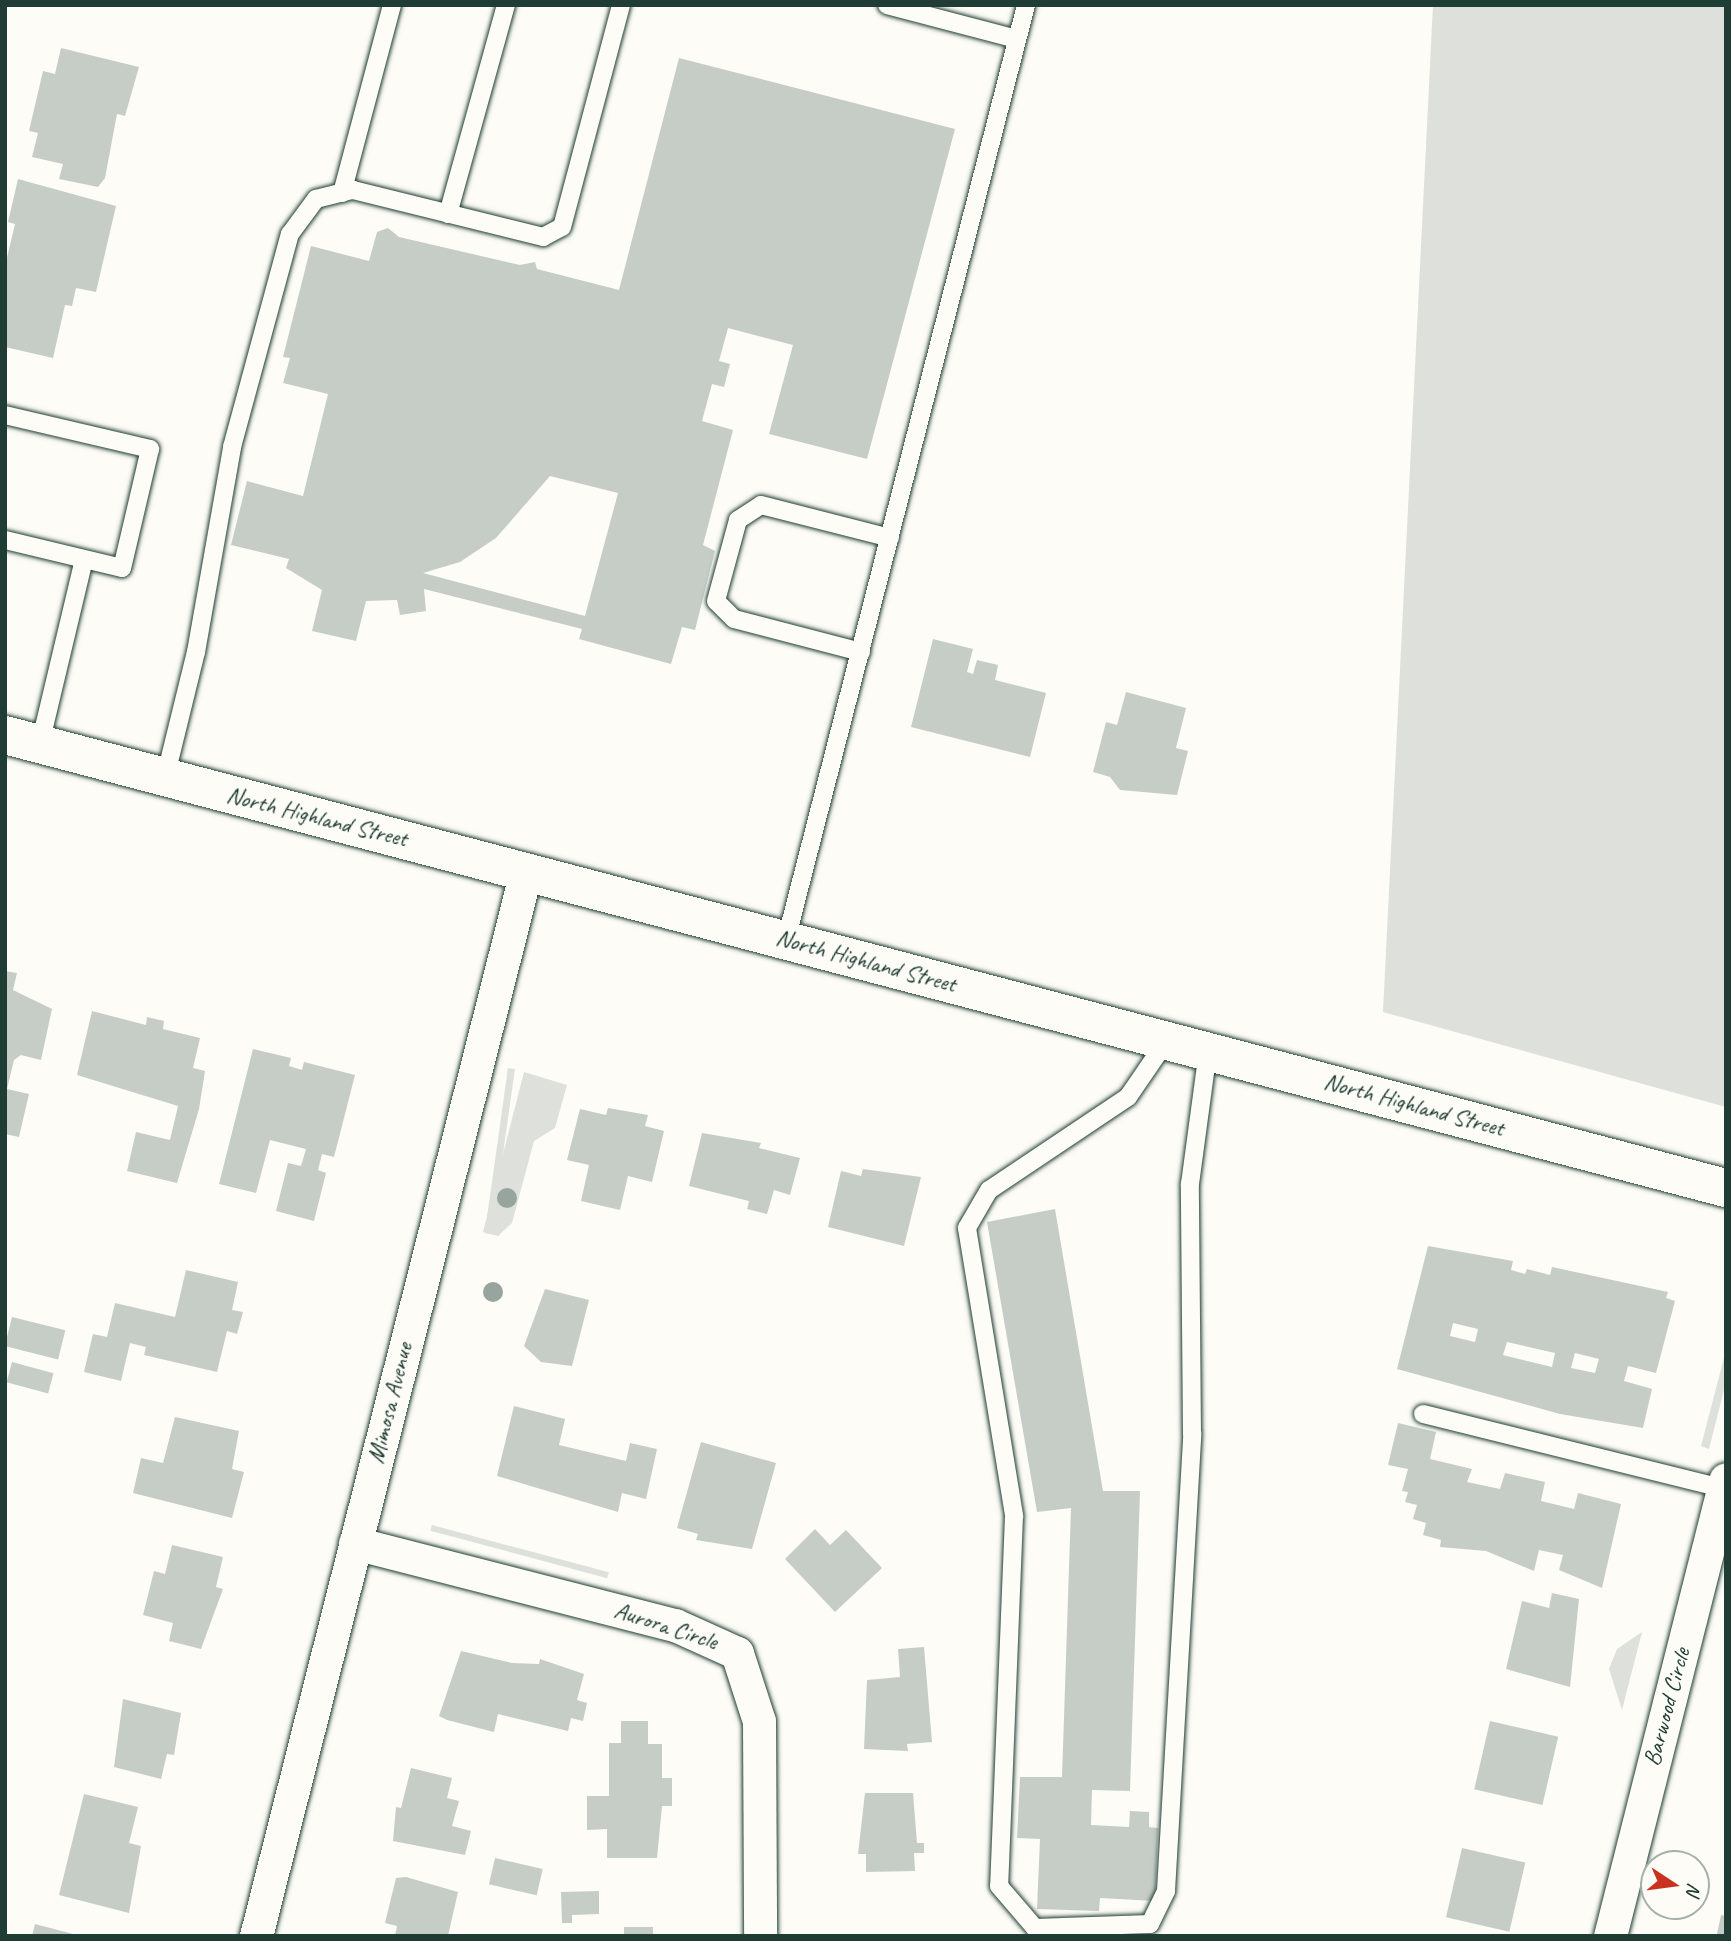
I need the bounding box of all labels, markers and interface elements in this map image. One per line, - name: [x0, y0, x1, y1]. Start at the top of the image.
- street label: North Highland Street: [223, 781, 411, 853]
- street label: North Highland Street: [773, 923, 959, 999]
- street label: North Highland Street: [1321, 1067, 1507, 1143]
- street label: Mimosa Avenue: [361, 1340, 419, 1466]
- street label: Aurora Circle: [611, 1596, 721, 1656]
- street label: Barwood Circle: [1637, 1645, 1697, 1769]
- north arrow: [1640, 1850, 1710, 1920]
- text: N: [1680, 1881, 1707, 1898]

